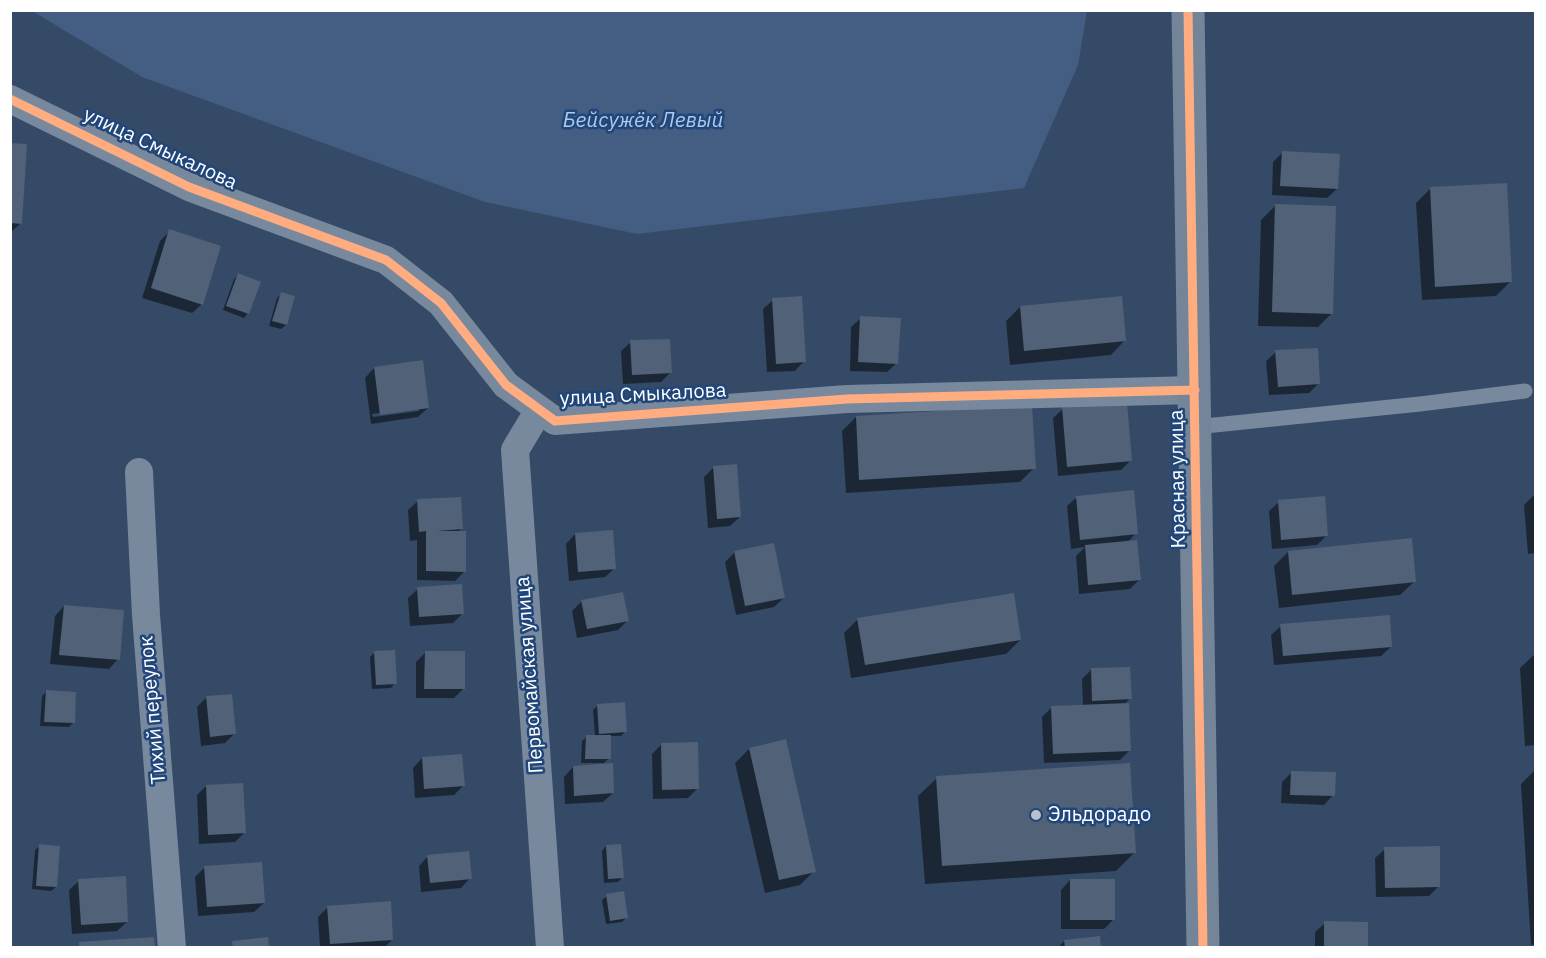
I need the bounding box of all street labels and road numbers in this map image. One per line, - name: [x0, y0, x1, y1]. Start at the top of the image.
- street label: улица Смыкалова: [79, 103, 241, 195]
- street label: улица Смыкалова: [559, 379, 727, 411]
- street label: Красная улица: [1165, 409, 1191, 549]
- street label: Первомайская улица: [511, 576, 549, 774]
- street label: Тихий переулок: [135, 635, 171, 785]

